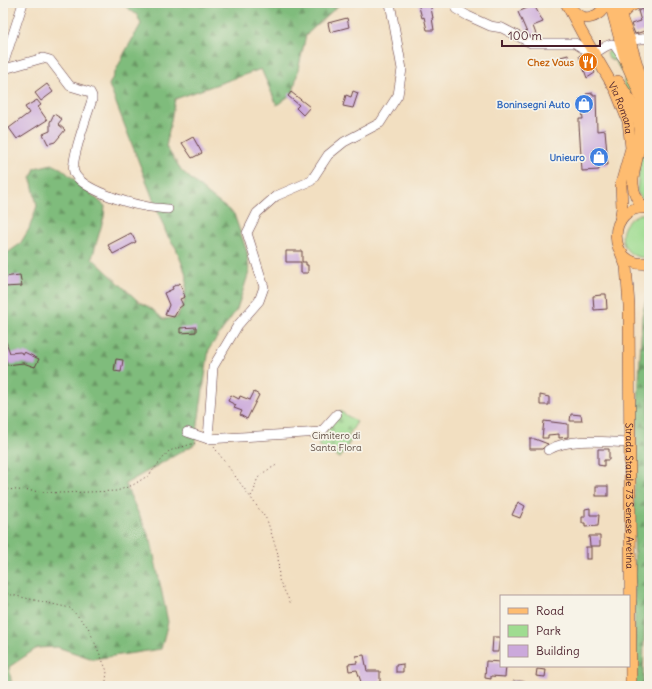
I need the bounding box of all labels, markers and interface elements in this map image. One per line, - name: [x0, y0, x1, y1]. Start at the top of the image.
- scale bar: [502, 22, 600, 48]
- text: 100 m: [508, 28, 542, 43]
- restaurant icon: Chez Vous: [577, 51, 599, 73]
- place label: Chez Vous: [527, 56, 574, 69]
- street label: Via Romana: [606, 80, 636, 135]
- shop icon: Boninsegni Auto: [573, 93, 595, 115]
- place label: Boninsegni Auto: [497, 98, 570, 111]
- shop icon: Unieuro: [588, 146, 610, 168]
- place label: Unieuro: [549, 151, 585, 164]
- street label: Strada Statale 73 Senese Aretina: [623, 423, 637, 569]
- park label: Cimitero di Santa Flora: [310, 429, 362, 454]
- legend: [500, 595, 630, 667]
- text: Road: [536, 603, 564, 618]
- text: Park: [536, 623, 561, 638]
- text: Building: [536, 643, 580, 658]

